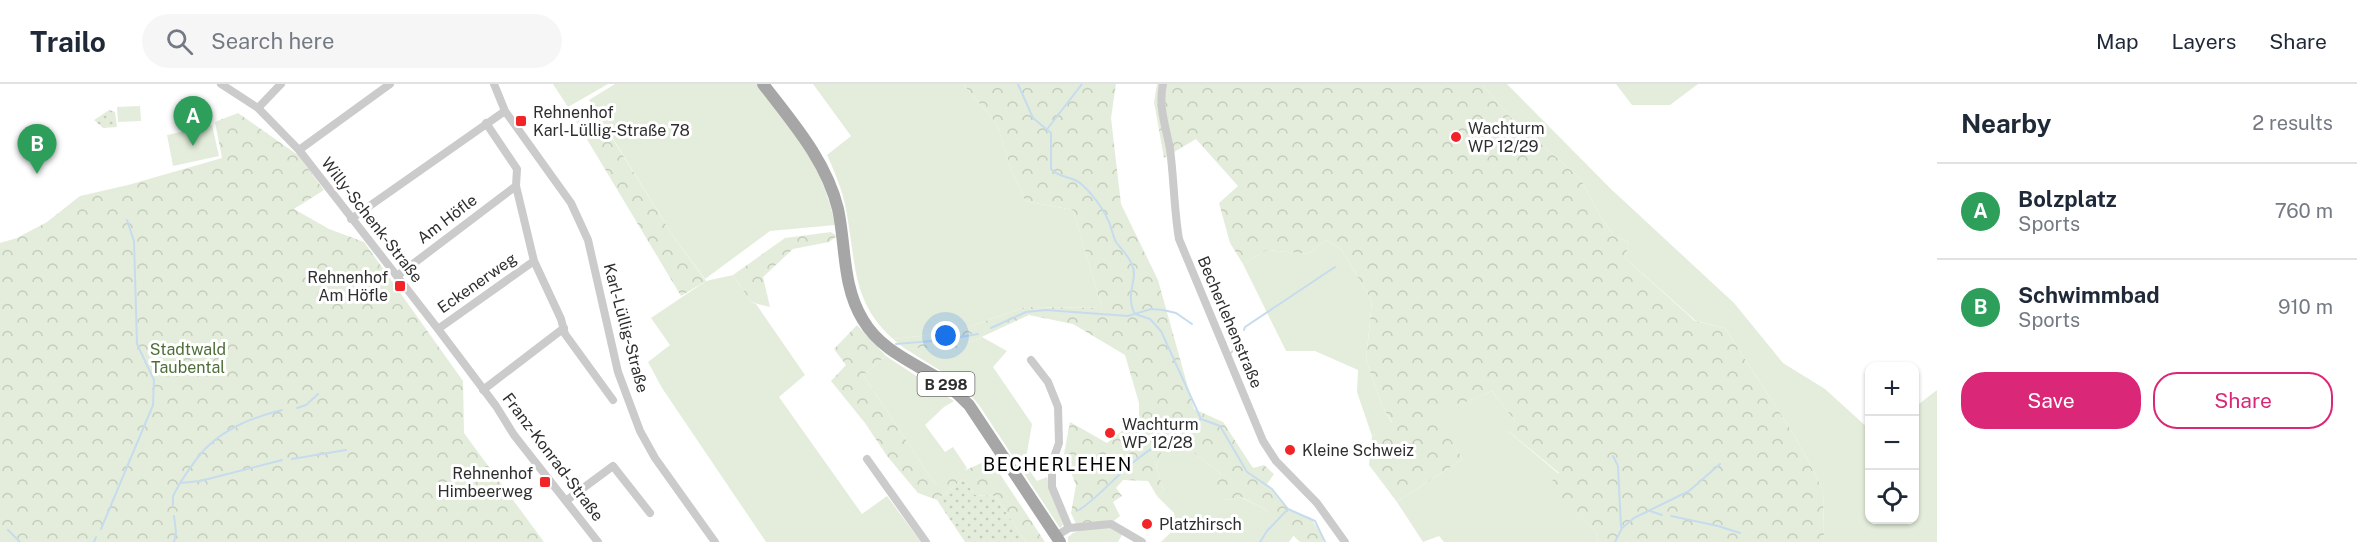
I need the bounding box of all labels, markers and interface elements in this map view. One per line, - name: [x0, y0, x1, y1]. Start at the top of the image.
- search box: [142, 14, 562, 68]
- text: Trailo: [30, 25, 106, 58]
- icon: search: [163, 25, 196, 58]
- text: Search here: [211, 28, 334, 54]
- text: Map: [2096, 29, 2139, 54]
- text: Layers: [2172, 29, 2236, 54]
- text: Share: [2269, 29, 2327, 54]
- pin: A: [174, 97, 212, 146]
- place label: Rehnenhof Karl-Lüllig-Straße 78: [533, 103, 690, 140]
- text: Nearby: [1961, 108, 2051, 139]
- text: 2 results: [2252, 111, 2333, 135]
- marker: Rehnenhof Karl-Lüllig-Straße 78: [514, 114, 528, 128]
- place label: Wachturm WP 12/29: [1468, 119, 1545, 156]
- pin: B: [18, 124, 57, 174]
- marker: Wachturm WP 12/29: [1449, 130, 1463, 144]
- street label: Willy-Schenk-Straße: [317, 154, 427, 286]
- text: Bolzplatz: [2018, 186, 2117, 212]
- street label: Am Höfle: [413, 190, 481, 248]
- text: A: [1973, 199, 1988, 223]
- text: 760 m: [2275, 199, 2333, 223]
- text: Sports: [2018, 212, 2080, 236]
- street label: Eckenerweg: [434, 249, 520, 317]
- street label: Becherlehenstraße: [1194, 253, 1266, 391]
- street label: Karl-Lüllig-Straße: [600, 261, 652, 395]
- place label: Rehnenhof Am Höfle: [307, 268, 388, 305]
- marker: Rehnenhof Am Höfle: [393, 279, 407, 293]
- text: Schwimmbad: [2018, 282, 2160, 308]
- text: B: [1974, 295, 1987, 319]
- text: 910 m: [2278, 295, 2333, 319]
- text: Sports: [2018, 308, 2080, 332]
- your location: [931, 321, 960, 350]
- park label: Stadtwald Taubental: [150, 340, 226, 377]
- map controls: [1865, 362, 1919, 524]
- button: +: [1865, 362, 1919, 416]
- road number: B 298: [918, 372, 974, 396]
- button: Save: [1961, 372, 2141, 429]
- button: Share: [2153, 372, 2333, 429]
- street label: Franz-Konrad-Straße: [499, 389, 607, 525]
- place label: Wachturm WP 12/28: [1122, 415, 1199, 452]
- button: −: [1865, 416, 1919, 470]
- marker: Wachturm WP 12/28: [1103, 426, 1117, 440]
- place label: Kleine Schweiz: [1302, 441, 1414, 460]
- marker: Kleine Schweiz: [1283, 443, 1297, 457]
- district label: BECHERLEHEN: [983, 454, 1133, 475]
- place label: Rehnenhof Himbeerweg: [437, 464, 533, 501]
- button: locate: [1865, 470, 1919, 524]
- marker: Rehnenhof Himbeerweg: [538, 475, 552, 489]
- place label: Platzhirsch: [1159, 515, 1242, 534]
- marker: Platzhirsch: [1140, 517, 1154, 531]

